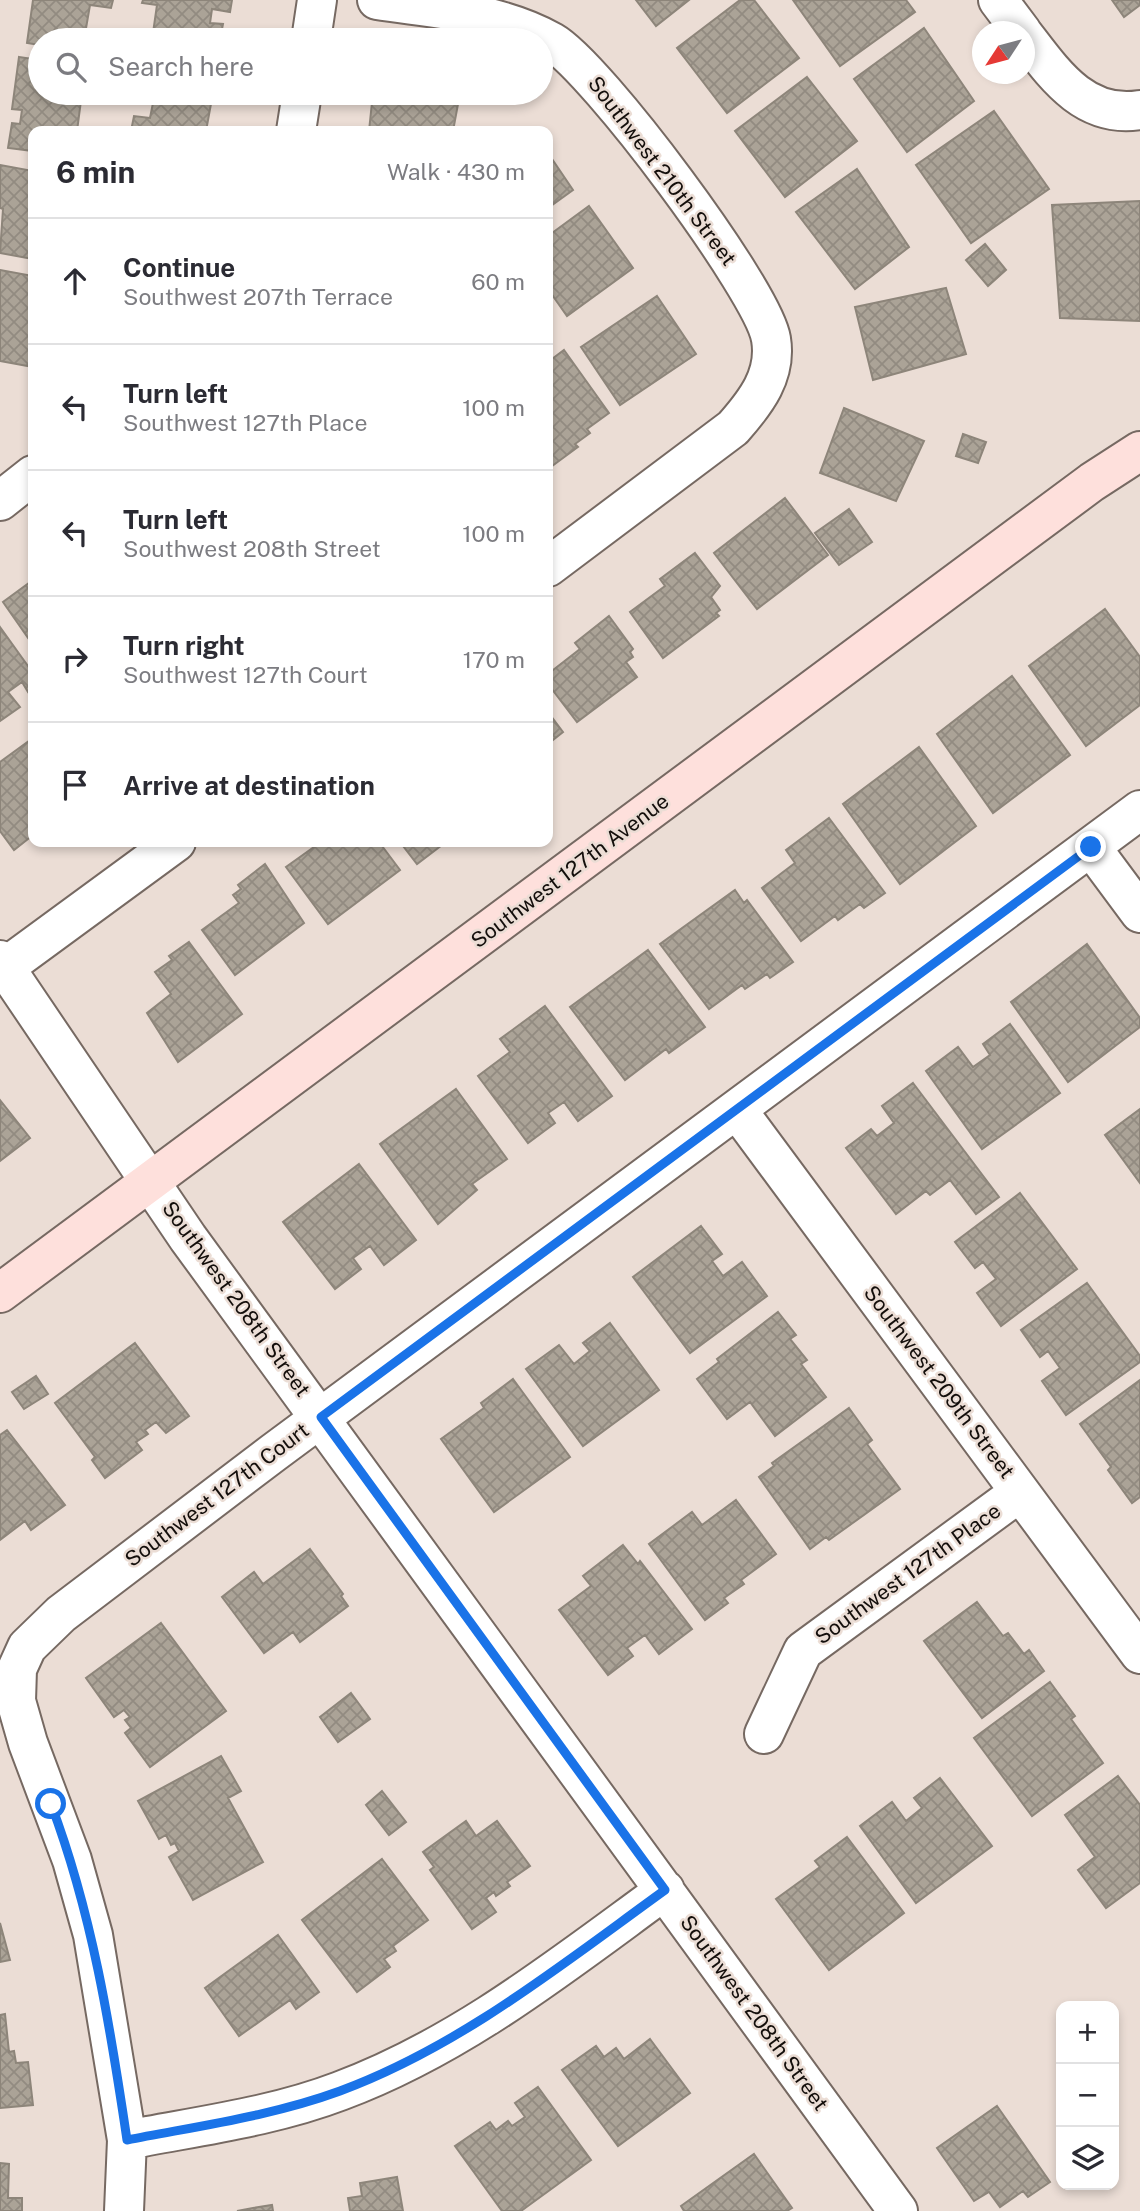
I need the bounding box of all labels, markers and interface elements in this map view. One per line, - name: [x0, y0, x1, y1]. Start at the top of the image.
- north arrow: [972, 21, 1035, 84]
- search box: [28, 28, 553, 105]
- icon: search: [52, 48, 90, 86]
- text: Search here: [108, 51, 254, 82]
- street label: Southwest 210th Street: [583, 71, 742, 270]
- text: 6 min: [56, 154, 135, 190]
- text: Walk · 430 m: [387, 158, 525, 185]
- text: Continue: [123, 252, 235, 283]
- icon: ahead: [56, 262, 94, 300]
- text: 60 m: [471, 268, 525, 295]
- text: Southwest 207th Terrace: [123, 283, 393, 310]
- text: Turn left: [123, 378, 228, 409]
- icon: left: [56, 388, 94, 426]
- text: 100 m: [462, 394, 525, 421]
- text: Southwest 127th Place: [123, 409, 367, 436]
- text: Turn left: [123, 504, 228, 535]
- icon: left: [56, 514, 94, 552]
- text: 100 m: [462, 520, 525, 547]
- text: Southwest 208th Street: [123, 535, 381, 562]
- text: Turn right: [123, 630, 245, 661]
- icon: right: [56, 640, 94, 678]
- text: 170 m: [463, 646, 525, 673]
- text: Southwest 127th Court: [123, 661, 368, 688]
- icon: arrive: [56, 766, 94, 804]
- text: Arrive at destination: [123, 770, 375, 801]
- street label: Southwest 127th Avenue: [466, 788, 673, 953]
- route end: [1075, 831, 1106, 862]
- street label: Southwest 208th Street: [157, 1196, 316, 1401]
- street label: Southwest 209th Street: [859, 1280, 1020, 1483]
- street label: Southwest 127th Court: [120, 1417, 313, 1572]
- street label: Southwest 127th Place: [810, 1498, 1005, 1649]
- route start: [35, 1788, 66, 1819]
- street label: Southwest 208th Street: [675, 1910, 834, 2115]
- map controls: [1056, 2001, 1119, 2190]
- button: +: [1056, 2001, 1119, 2064]
- button: −: [1056, 2064, 1119, 2127]
- button: layers: [1056, 2127, 1119, 2190]

